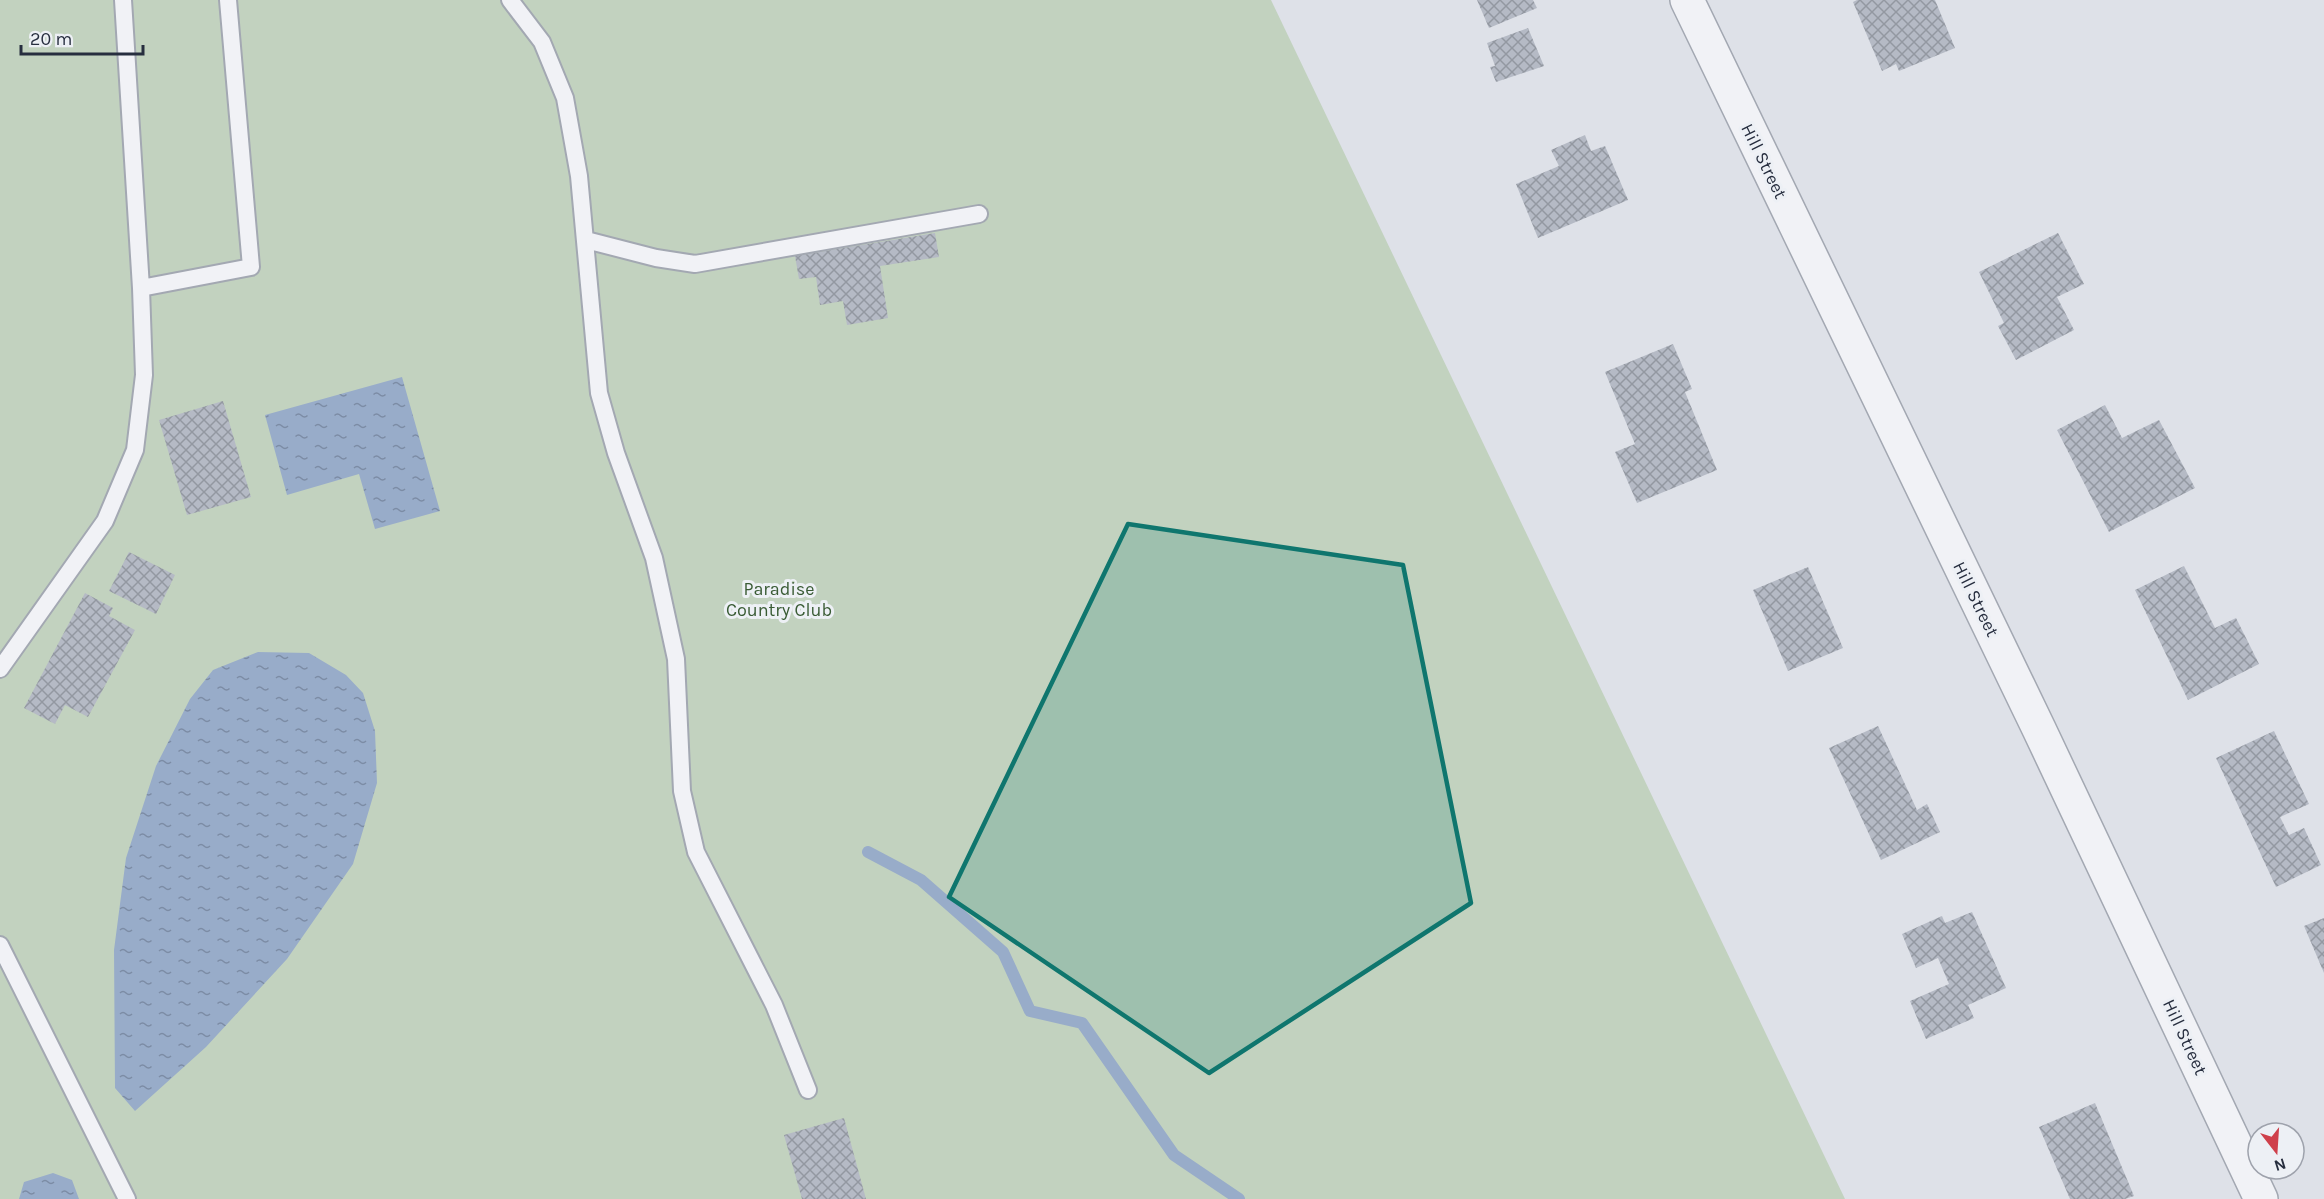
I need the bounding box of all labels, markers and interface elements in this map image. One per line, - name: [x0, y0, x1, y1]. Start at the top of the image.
- scale bar: [21, 18, 142, 56]
- text: 20 m: [30, 28, 72, 50]
- street label: Hill Street: [1736, 120, 1792, 203]
- street label: Hill Street: [1948, 558, 2004, 641]
- park label: Paradise Country Club: [726, 578, 832, 621]
- street label: Hill Street: [2158, 996, 2212, 1079]
- north arrow: [2246, 1121, 2306, 1181]
- text: N: [2272, 1154, 2289, 1176]

